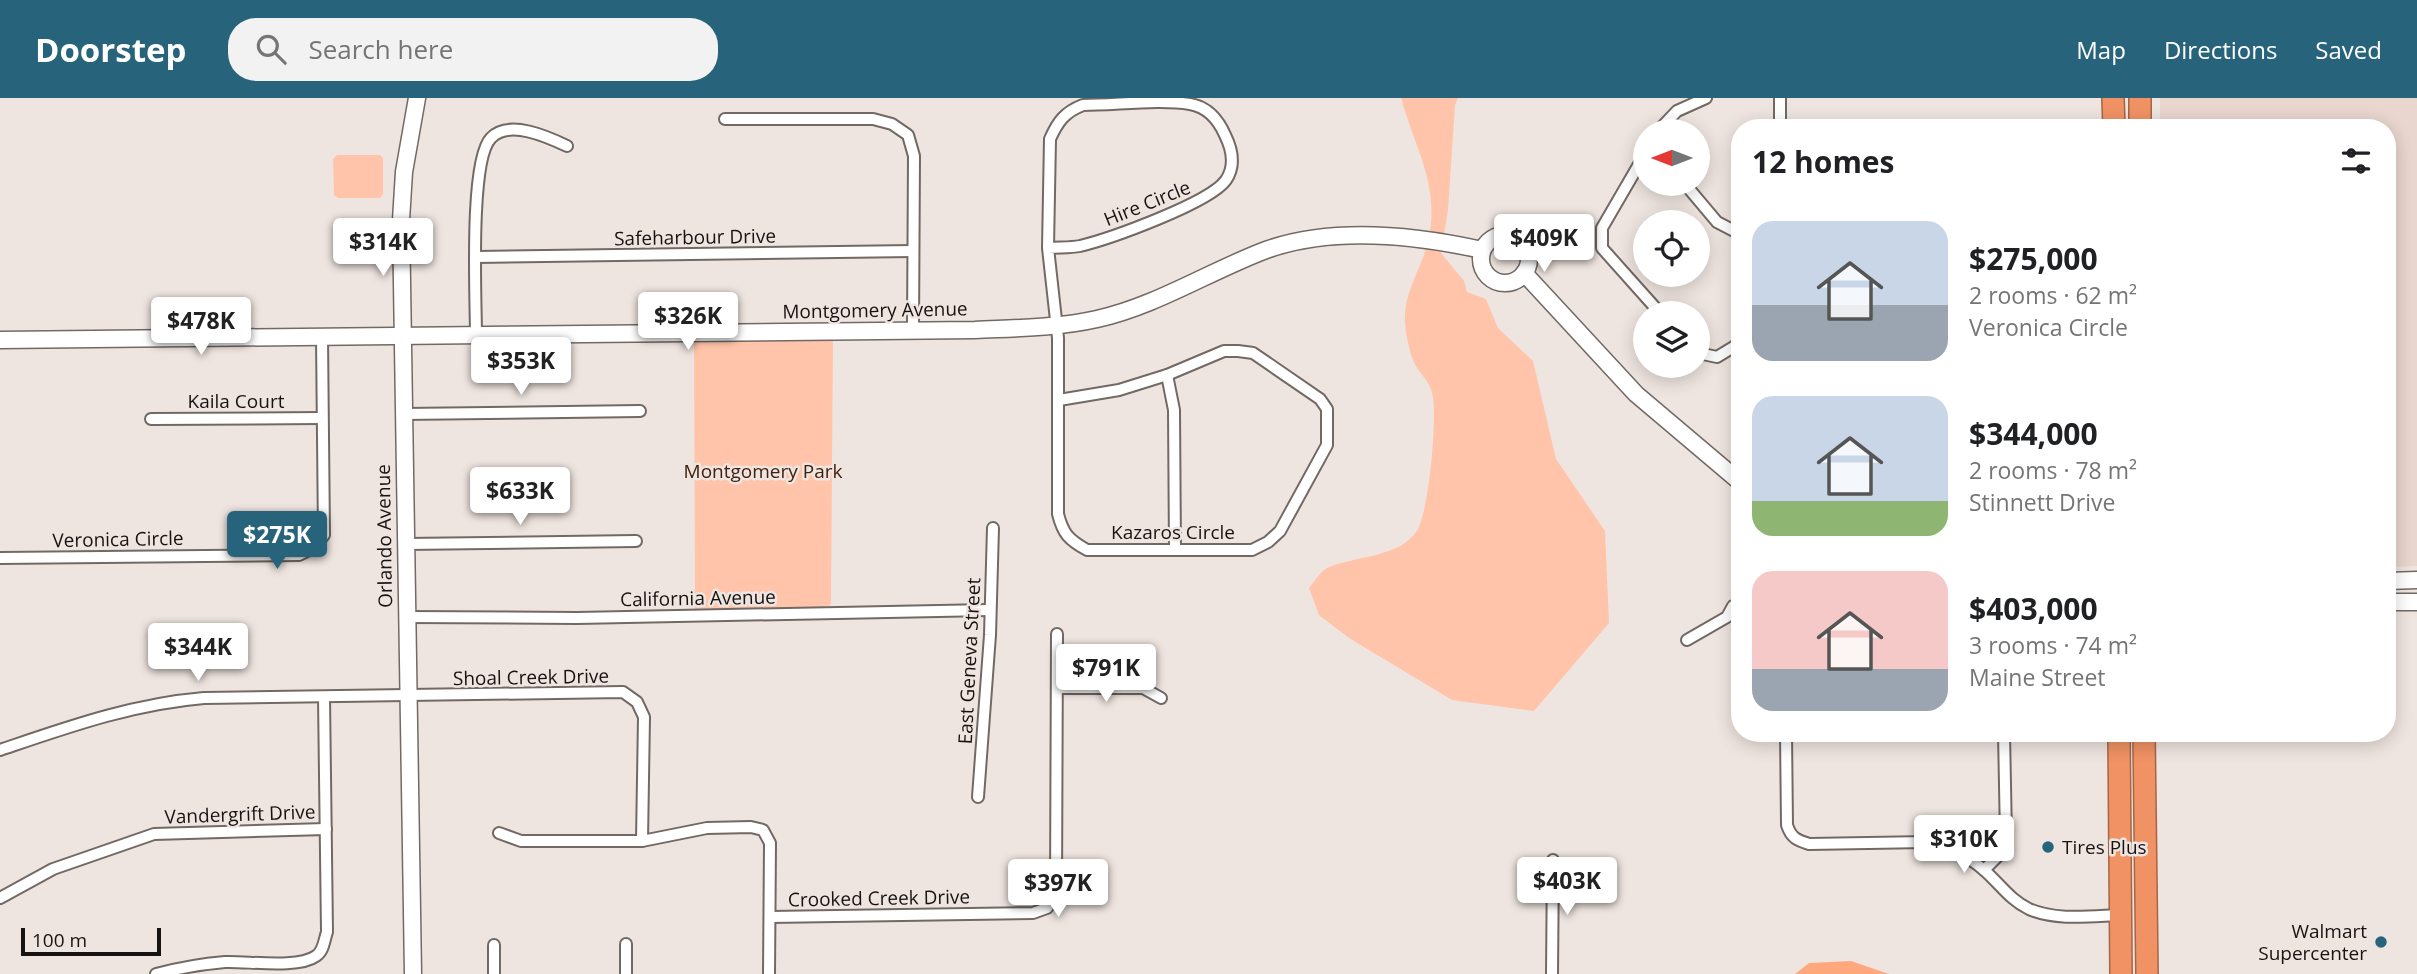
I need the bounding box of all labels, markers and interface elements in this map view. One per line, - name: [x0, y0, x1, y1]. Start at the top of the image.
- search box: [228, 18, 718, 81]
- text: Doorstep: [35, 27, 186, 72]
- icon: search: [252, 30, 290, 68]
- text: Search here: [308, 31, 453, 67]
- text: Map: [2076, 33, 2126, 66]
- text: Directions: [2164, 33, 2277, 66]
- text: Saved: [2315, 33, 2382, 66]
- north arrow: [1633, 119, 1710, 196]
- map controls: [1633, 119, 1710, 378]
- text: 12 homes: [1752, 141, 1895, 182]
- icon: filters: [2337, 142, 2375, 180]
- street label: Hire Circle: [1100, 174, 1194, 232]
- button: locate: [1633, 210, 1710, 287]
- pin: $409K: [1495, 214, 1593, 274]
- pin: $314K: [334, 218, 432, 278]
- text: $409K: [1510, 221, 1578, 253]
- street label: Safeharbour Drive: [614, 223, 776, 251]
- text: $314K: [349, 225, 417, 257]
- text: $275,000: [1969, 238, 2098, 279]
- icon: home: [1808, 249, 1892, 333]
- text: 2 rooms · 62 m²: [1969, 279, 2137, 311]
- pin: $326K: [639, 292, 737, 352]
- street label: Montgomery Avenue: [782, 295, 968, 325]
- pin: $478K: [152, 298, 250, 357]
- text: $326K: [654, 299, 722, 331]
- button: layers: [1633, 301, 1710, 378]
- text: $478K: [167, 304, 235, 336]
- text: Veronica Circle: [1969, 311, 2128, 343]
- pin: $353K: [472, 338, 570, 397]
- text: $353K: [487, 344, 555, 376]
- street label: Kaila Court: [188, 388, 285, 414]
- text: $344,000: [1969, 413, 2098, 454]
- icon: home: [1808, 424, 1892, 508]
- text: 2 rooms · 78 m²: [1969, 454, 2137, 486]
- park label: Montgomery Park: [684, 458, 842, 484]
- street label: Orlando Avenue: [370, 464, 398, 608]
- pin: $633K: [471, 468, 569, 527]
- text: $633K: [486, 474, 554, 506]
- text: Stinnett Drive: [1969, 486, 2115, 518]
- pin: $275K: [228, 512, 326, 571]
- text: $275K: [243, 518, 311, 550]
- street label: Kazaros Circle: [1111, 519, 1235, 545]
- street label: Veronica Circle: [52, 525, 184, 553]
- street label: East Geneva Street: [952, 577, 986, 745]
- street label: California Avenue: [620, 584, 776, 612]
- text: $403,000: [1969, 588, 2098, 629]
- icon: home: [1808, 599, 1892, 683]
- pin: $344K: [149, 624, 247, 683]
- text: 3 rooms · 74 m²: [1969, 629, 2137, 661]
- text: $344K: [164, 630, 232, 662]
- pin: $791K: [1057, 644, 1155, 704]
- text: $791K: [1072, 651, 1140, 683]
- text: Maine Street: [1969, 661, 2106, 693]
- street label: Shoal Creek Drive: [453, 663, 609, 691]
- street label: Vandergrift Drive: [164, 798, 316, 830]
- pin: $310K: [1915, 816, 2013, 875]
- text: $310K: [1930, 822, 1998, 854]
- place label: Tires Plus: [2062, 834, 2147, 860]
- marker: Tires Plus: [2040, 839, 2056, 855]
- pin: $403K: [1518, 858, 1616, 917]
- pin: $397K: [1009, 860, 1107, 919]
- text: $403K: [1533, 864, 1601, 896]
- text: $397K: [1024, 866, 1092, 898]
- street label: Crooked Creek Drive: [788, 883, 970, 913]
- place label: Walmart Supercenter: [2258, 918, 2367, 966]
- scale bar: [21, 925, 161, 957]
- text: 100 m: [32, 927, 87, 953]
- marker: Walmart Supercenter: [2373, 934, 2389, 950]

